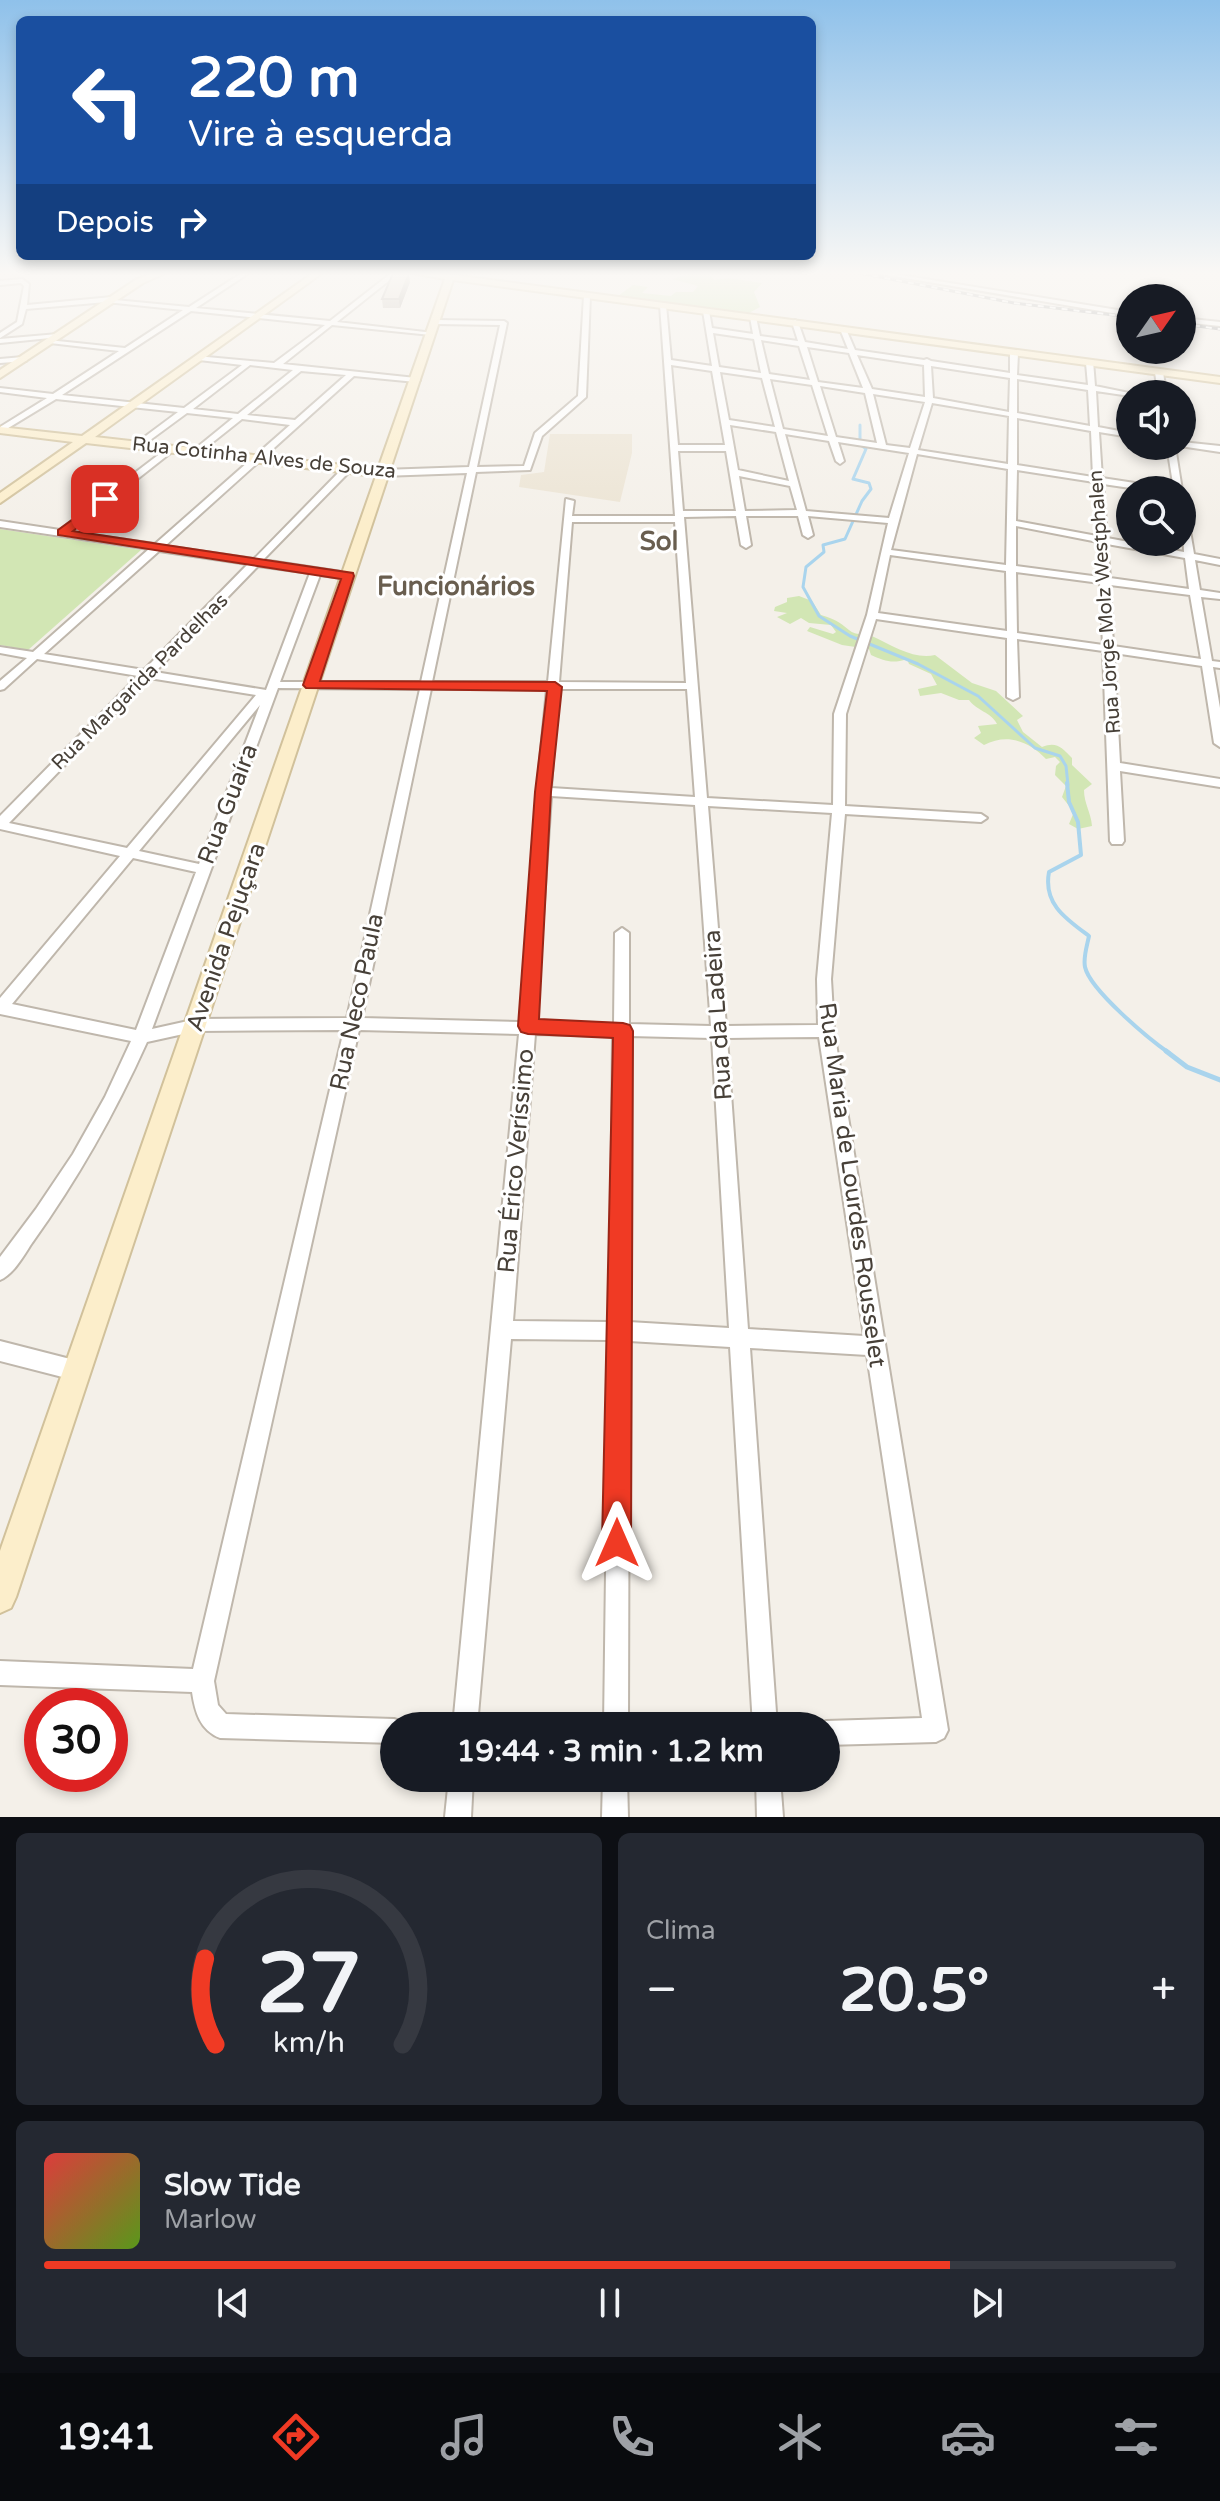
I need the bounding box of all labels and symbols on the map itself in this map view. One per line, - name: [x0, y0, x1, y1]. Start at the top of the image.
- north arrow: [1116, 284, 1196, 364]
- street label: Rua Cotinha Alves de Souza: [131, 432, 397, 484]
- pin: [71, 465, 139, 533]
- street label: Rua Jorge Molz Westphalen: [1084, 469, 1126, 735]
- district label: Sol: [640, 526, 678, 557]
- district label: Funcionários: [377, 571, 535, 602]
- street label: Rua Margarida Pardelhas: [47, 589, 233, 775]
- street label: Rua Guaíra: [192, 740, 264, 868]
- street label: Avenida Pejuçara: [180, 839, 272, 1035]
- street label: Rua Neco Paula: [324, 911, 390, 1093]
- street label: Rua da Ladeira: [698, 929, 738, 1101]
- street label: Rua Maria de Lourdes Rousselet: [812, 1001, 892, 1369]
- street label: Rua Érico Veríssimo: [491, 1048, 540, 1274]
- position arrow: [575, 1501, 659, 1585]
- speed limit sign: 30: [24, 1688, 128, 1792]

